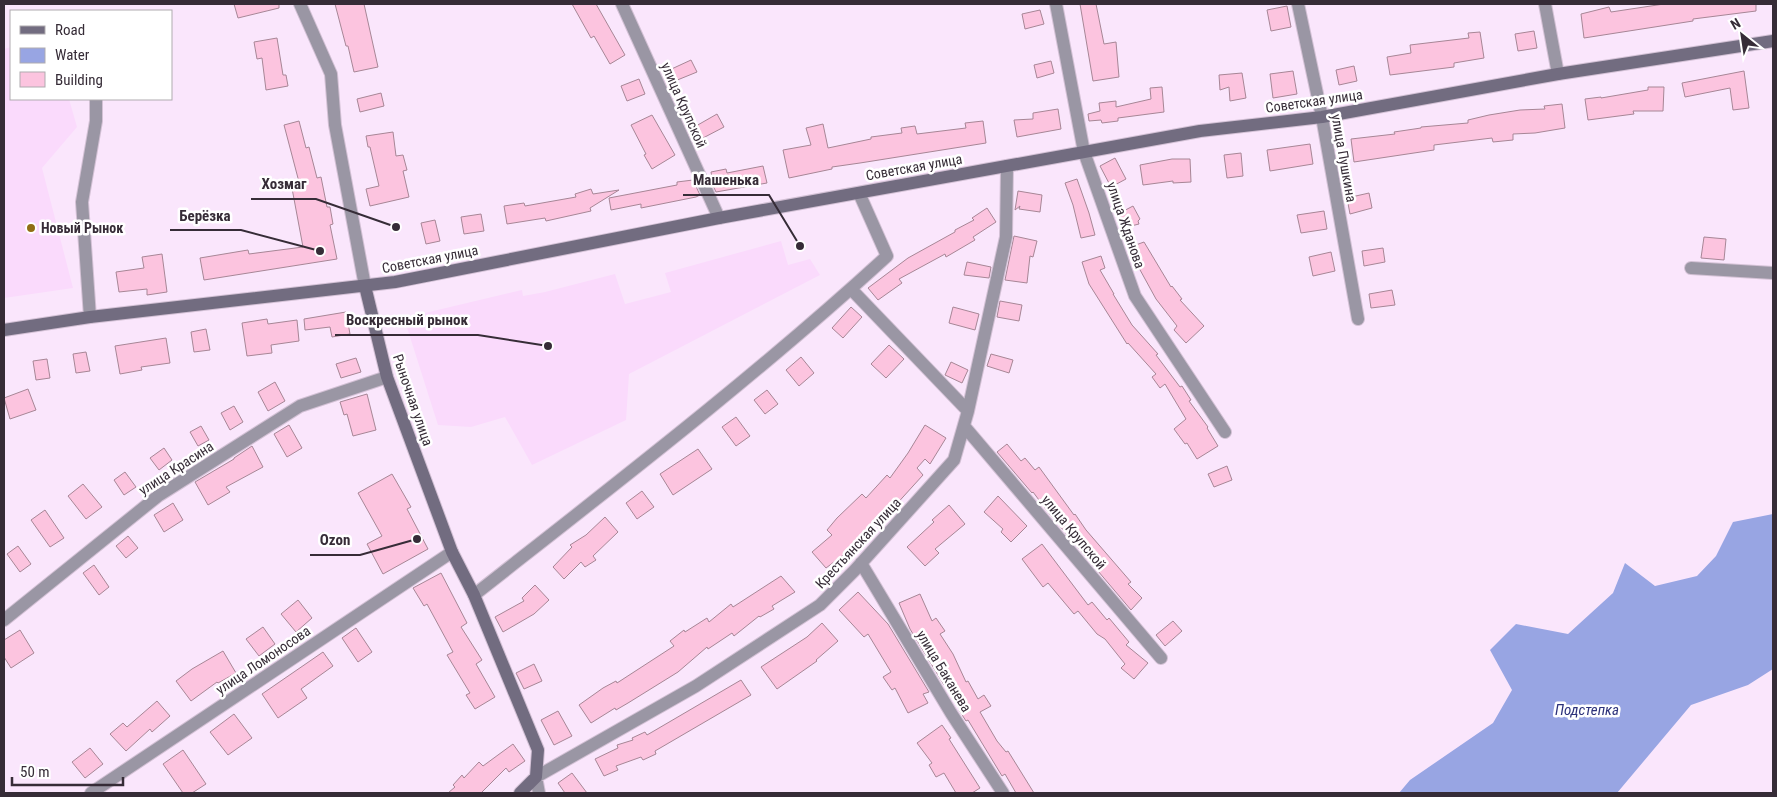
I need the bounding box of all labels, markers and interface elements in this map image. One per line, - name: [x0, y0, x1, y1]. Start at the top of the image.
- legend: [10, 10, 172, 100]
- north arrow: [1717, 10, 1767, 60]
- text: N: [1728, 15, 1743, 33]
- text: Road: [55, 21, 85, 39]
- text: Water: [55, 46, 90, 64]
- street label: улица Крупской: [658, 60, 710, 150]
- text: Building: [55, 71, 103, 89]
- street label: Советская улица: [1265, 86, 1363, 116]
- street label: улица Пушкина: [1328, 113, 1360, 203]
- street label: Советская улица: [865, 151, 963, 183]
- callout: Машенька: [683, 165, 769, 195]
- callout: Хозмаг: [251, 169, 316, 199]
- text: Машенька: [693, 171, 759, 189]
- text: Хозмаг: [261, 175, 307, 193]
- street label: улица Жданова: [1104, 180, 1148, 270]
- callout: Берёзка: [170, 200, 241, 230]
- text: Берёзка: [179, 207, 231, 225]
- place label: Новый Рынок: [41, 220, 123, 236]
- marker: Новый Рынок: [25, 222, 37, 234]
- street label: Советская улица: [381, 242, 479, 276]
- callout: Воскресный рынок: [335, 305, 478, 335]
- text: Воскресный рынок: [346, 311, 469, 329]
- street label: Рыночная улица: [390, 352, 436, 448]
- street label: улица Красина: [136, 438, 216, 498]
- street label: улица Крупской: [1038, 492, 1110, 572]
- street label: Крестьянская улица: [812, 494, 904, 592]
- callout: Ozon: [310, 525, 360, 555]
- text: Ozon: [320, 531, 350, 549]
- street label: улица Ломоносова: [213, 623, 313, 697]
- street label: улица Баканева: [913, 627, 975, 715]
- water label: Подстепка: [1555, 701, 1619, 719]
- scale bar: [12, 754, 124, 786]
- text: 50 m: [20, 763, 50, 781]

